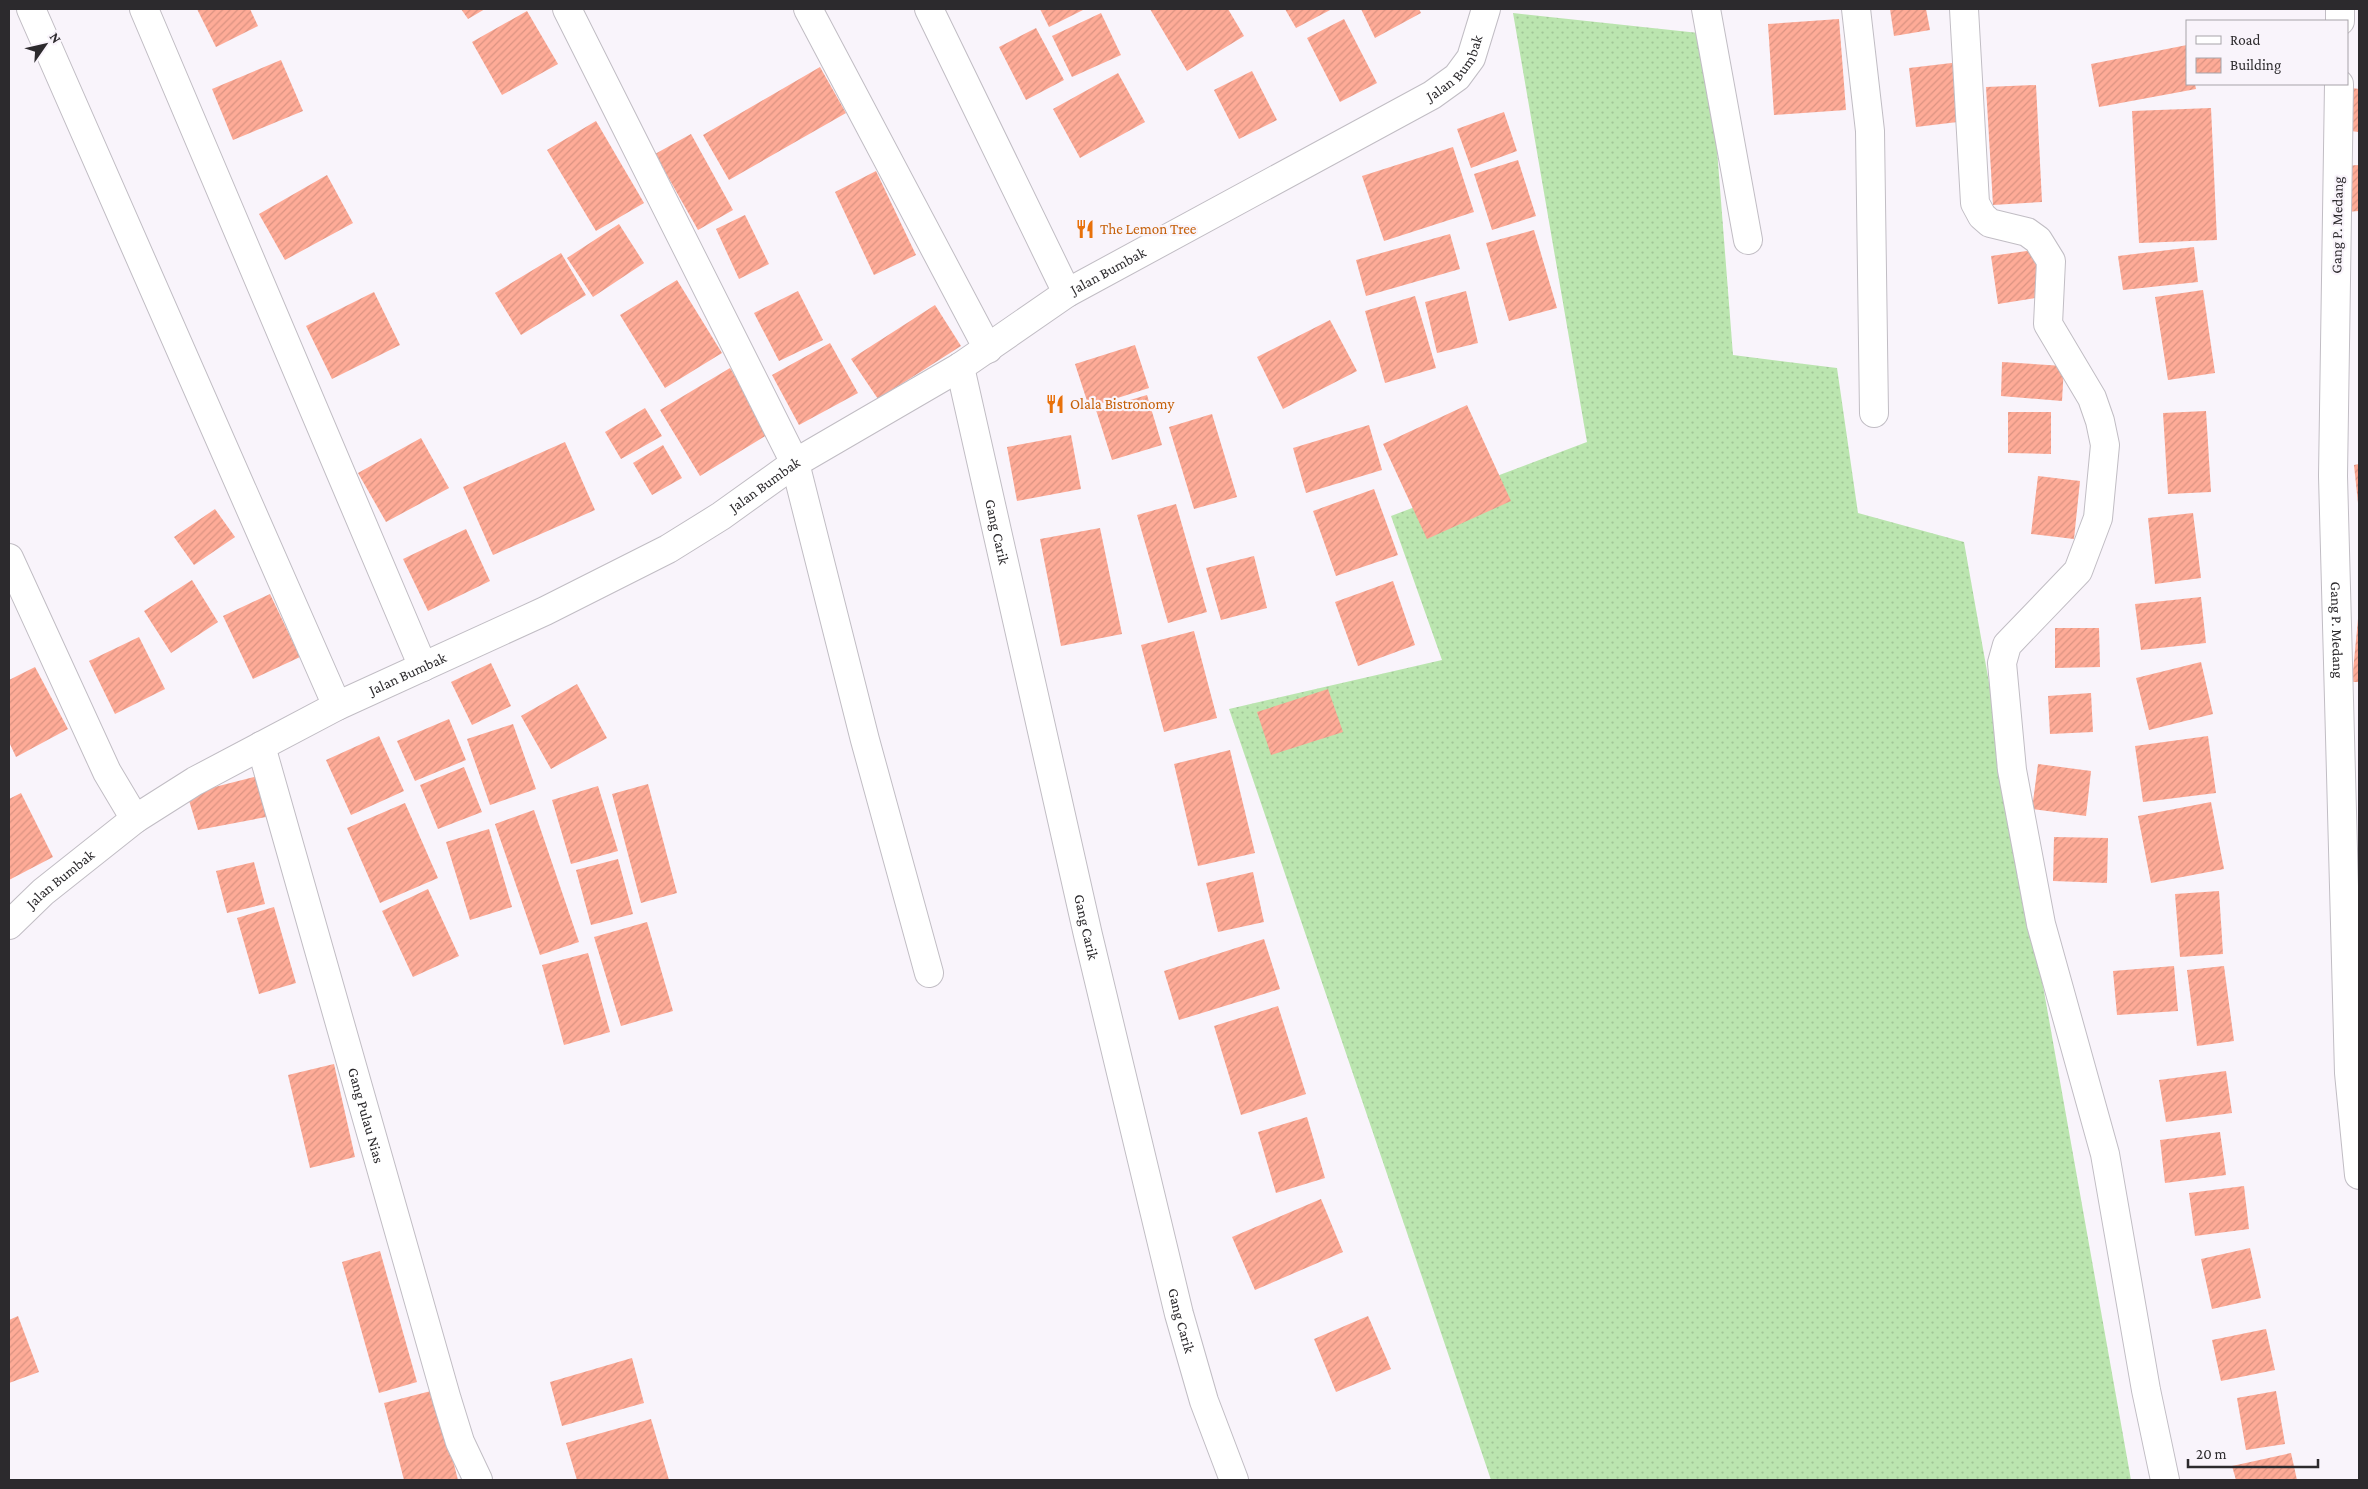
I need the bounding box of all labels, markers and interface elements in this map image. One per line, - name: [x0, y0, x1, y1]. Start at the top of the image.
- north arrow: [20, 20, 70, 70]
- legend: [2186, 20, 2348, 85]
- text: N: [46, 29, 65, 47]
- street label: Jalan Bumbak: [1422, 32, 1486, 106]
- text: Road: [2230, 32, 2261, 48]
- text: Building: [2230, 57, 2281, 74]
- street label: Gang P. Medang: [2328, 176, 2347, 274]
- restaurant icon: The Lemon Tree: [1074, 218, 1096, 240]
- place label: The Lemon Tree: [1100, 221, 1197, 237]
- street label: Jalan Bumbak: [1066, 243, 1149, 299]
- restaurant icon: Olala Bistronomy: [1044, 393, 1066, 415]
- place label: Olala Bistronomy: [1070, 396, 1175, 413]
- street label: Jalan Bumbak: [725, 453, 803, 517]
- street label: Gang Carik: [982, 498, 1012, 567]
- street label: Gang P. Medang: [2327, 581, 2346, 679]
- street label: Jalan Bumbak: [365, 649, 450, 700]
- street label: Jalan Bumbak: [22, 846, 98, 914]
- street label: Gang Carik: [1071, 893, 1102, 962]
- street label: Gang Pulau Nias: [345, 1066, 387, 1165]
- street label: Gang Carik: [1165, 1286, 1198, 1356]
- scale bar: [2188, 1436, 2318, 1468]
- text: 20 m: [2196, 1446, 2227, 1462]

